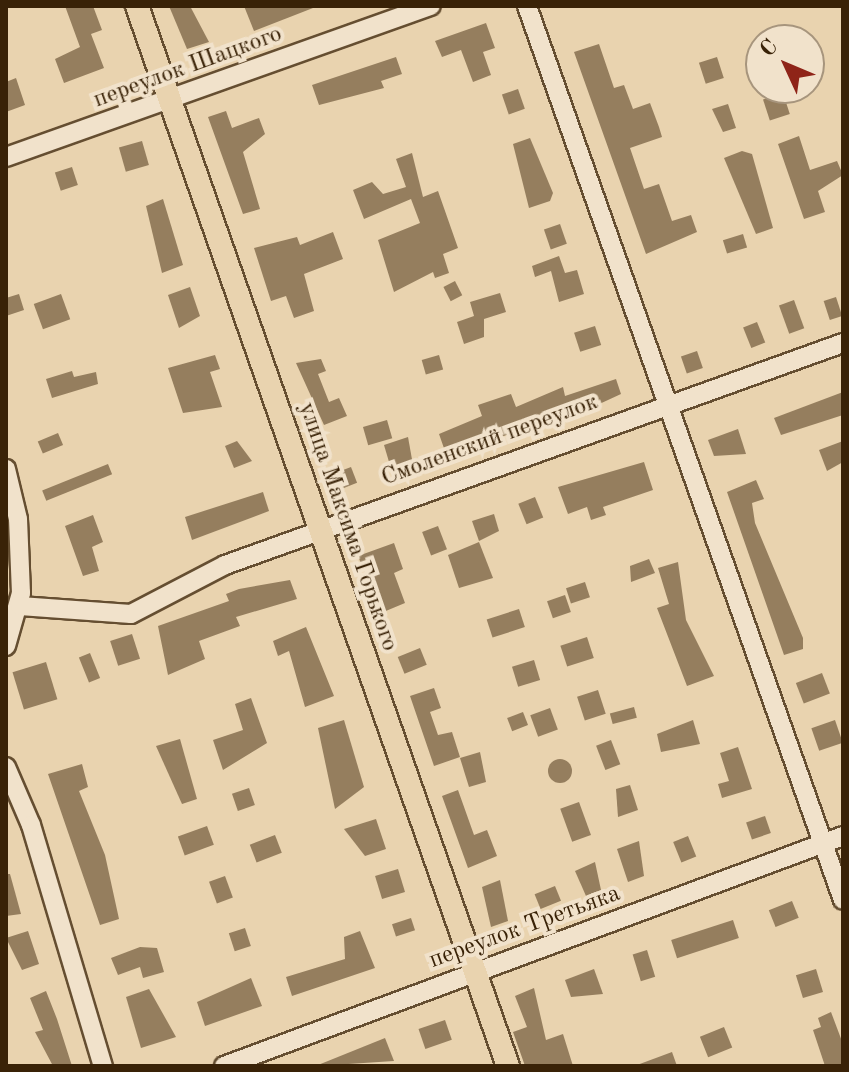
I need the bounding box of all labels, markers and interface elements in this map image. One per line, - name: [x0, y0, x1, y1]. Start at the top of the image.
- street label: переулок Шацкого: [90, 21, 286, 115]
- north arrow: [745, 24, 825, 104]
- text: С: [756, 36, 782, 62]
- street label: Смоленский переулок: [378, 388, 602, 494]
- street label: улица Максима Горького: [291, 399, 403, 655]
- street label: переулок Третьяка: [425, 880, 625, 976]

